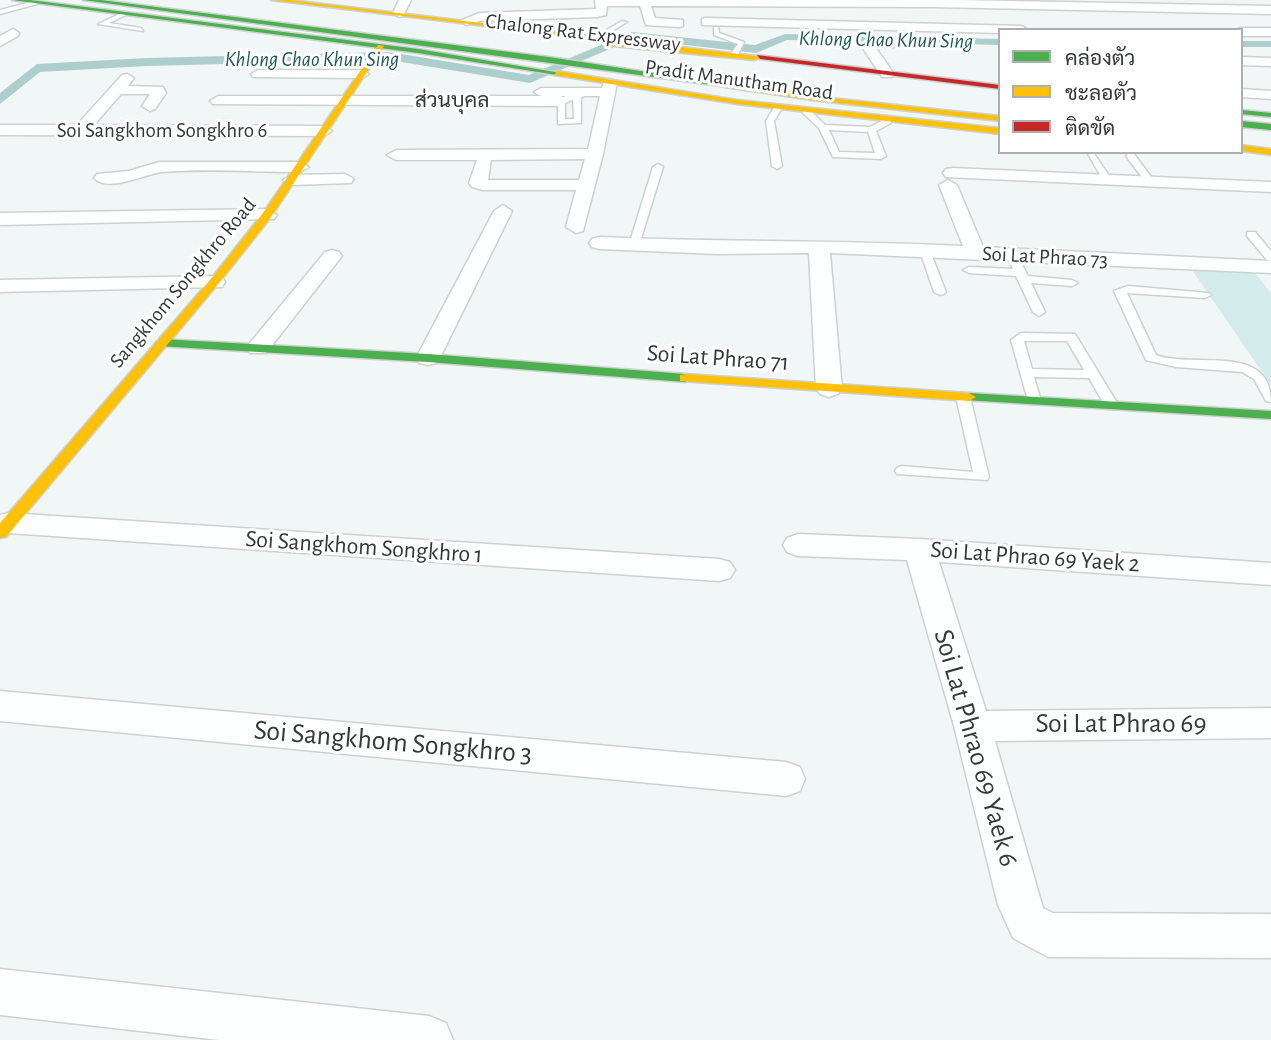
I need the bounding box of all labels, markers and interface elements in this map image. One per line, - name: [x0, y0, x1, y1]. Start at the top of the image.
- street label: Chalong Rat Expressway: [484, 9, 682, 57]
- water label: Khlong Chao Khun Sing: [798, 26, 974, 54]
- legend: [998, 28, 1243, 154]
- water label: Khlong Chao Khun Sing: [225, 47, 399, 73]
- text: คล่องตัว: [1065, 48, 1135, 69]
- street label: Pradit Manutham Road: [643, 54, 835, 106]
- text: ชะลอตัว: [1065, 83, 1137, 104]
- street label: ส่วนบุคล: [415, 88, 489, 114]
- street label: Soi Sangkhom Songkhro 6: [57, 118, 267, 144]
- text: ติดขัด: [1065, 118, 1115, 139]
- street label: Sangkhom Songkhro Road: [105, 193, 261, 373]
- street label: Soi Lat Phrao 73: [981, 241, 1109, 273]
- street label: Soi Lat Phrao 71: [646, 339, 790, 377]
- street label: Soi Sangkhom Songkhro 1: [244, 524, 484, 570]
- street label: Soi Lat Phrao 69 Yaek 2: [929, 535, 1141, 579]
- street label: Soi Lat Phrao 69 Yaek 6: [926, 626, 1026, 870]
- street label: Soi Lat Phrao 69: [1035, 707, 1207, 741]
- street label: Soi Sangkhom Songkhro 3: [252, 713, 534, 771]

